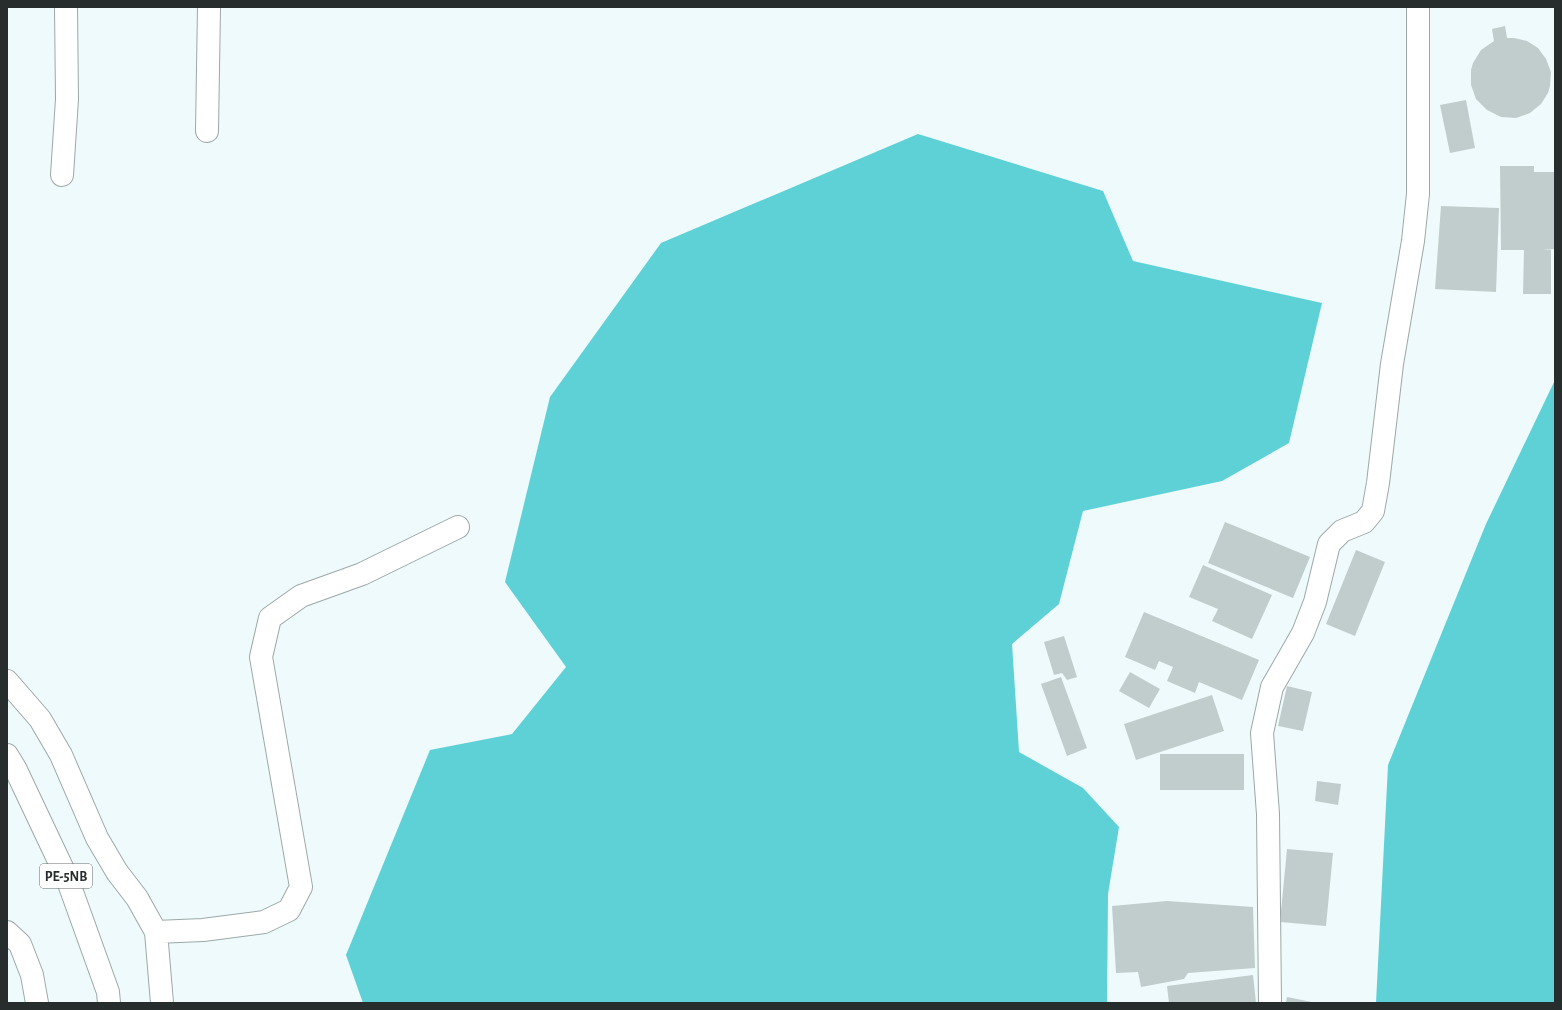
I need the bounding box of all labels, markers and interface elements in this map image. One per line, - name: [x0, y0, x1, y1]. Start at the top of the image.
- road number: PE-5NB: [40, 864, 92, 888]

